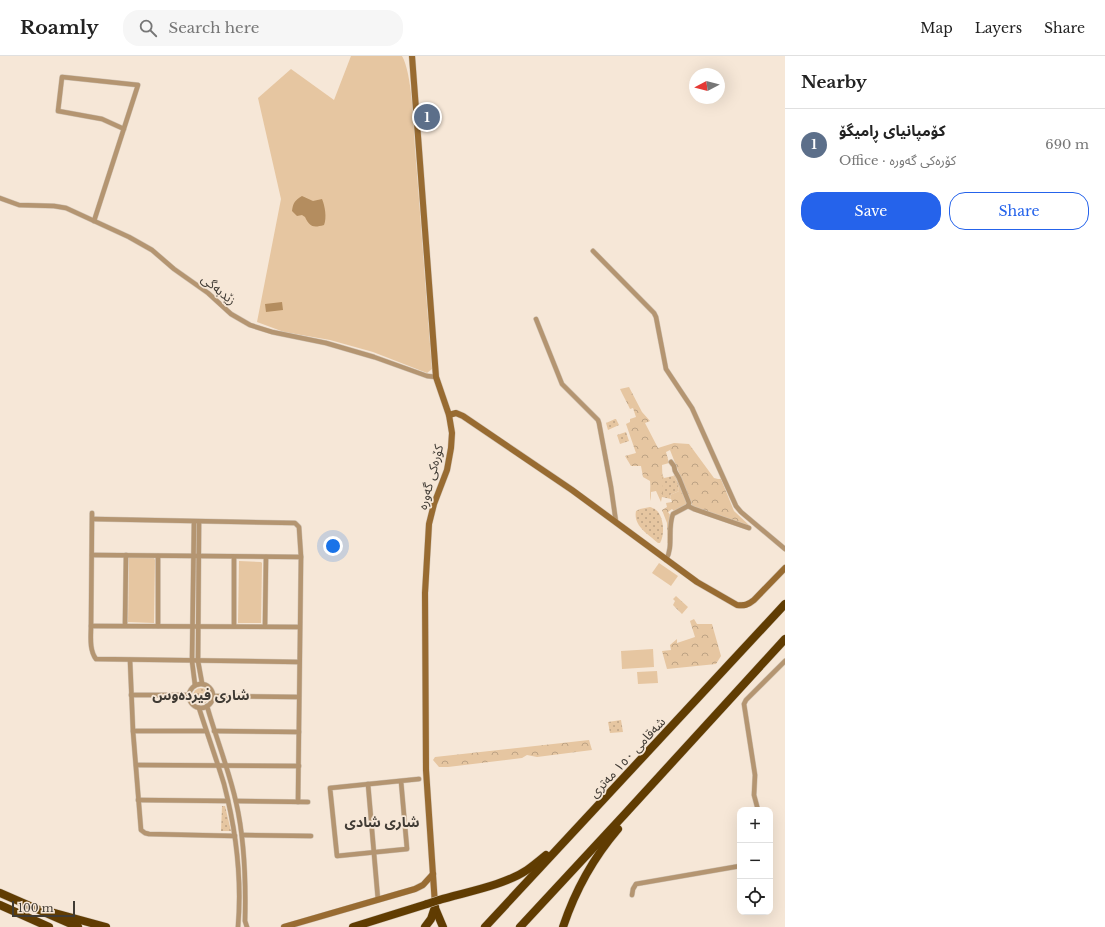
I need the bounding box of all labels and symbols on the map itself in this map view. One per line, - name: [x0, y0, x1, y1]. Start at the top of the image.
- north arrow: [689, 68, 725, 104]
- pin: 1: [414, 102, 440, 132]
- street label: زێدبەگی: [198, 270, 240, 309]
- street label: کۆرەکی گەورە: [414, 442, 447, 512]
- your location: [323, 536, 343, 556]
- district label: شاری فیردەوس: [152, 686, 250, 704]
- street label: شەقامی ١٥٠ مەتری: [586, 713, 669, 801]
- district label: شاری شادی: [344, 813, 420, 831]
- scale bar: [12, 899, 75, 918]

